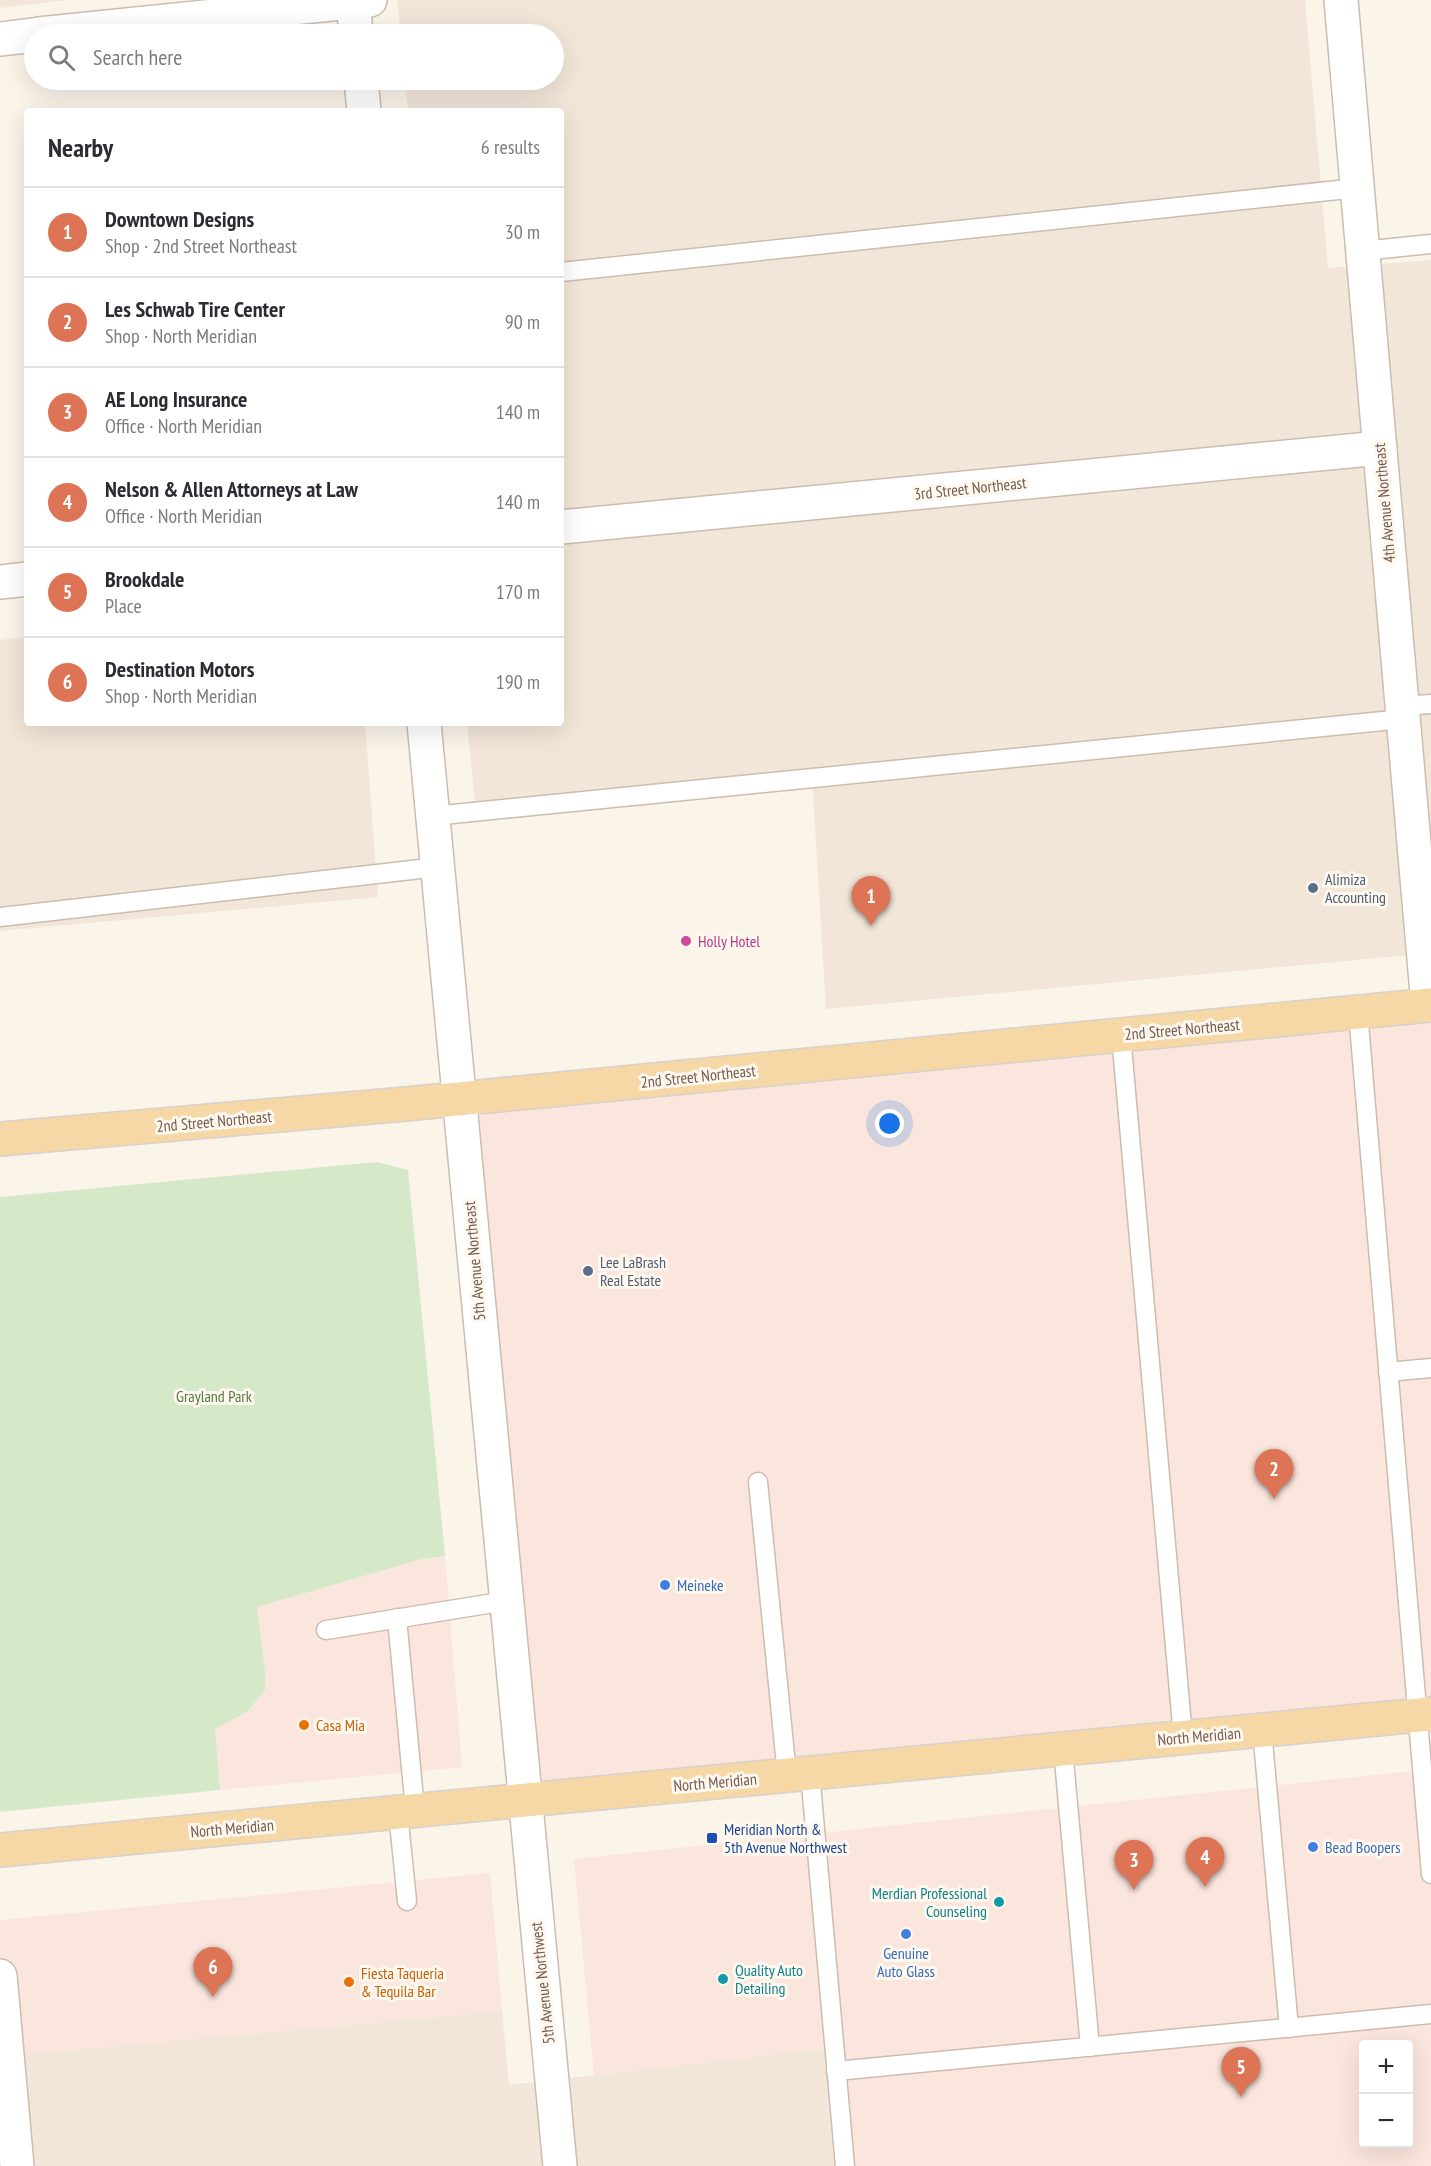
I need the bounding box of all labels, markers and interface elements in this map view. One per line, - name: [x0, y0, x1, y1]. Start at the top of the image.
- search box: [24, 24, 564, 90]
- icon: search: [45, 41, 78, 74]
- text: Search here: [93, 43, 182, 71]
- text: Nearby: [48, 131, 113, 164]
- text: 6 results: [481, 134, 540, 160]
- text: Downtown Designs: [105, 205, 254, 233]
- text: 1: [63, 219, 72, 245]
- text: 30 m: [505, 219, 540, 245]
- text: Shop · 2nd Street Northeast: [105, 233, 297, 259]
- text: Les Schwab Tire Center: [105, 295, 285, 323]
- text: 2: [63, 309, 72, 335]
- text: 90 m: [505, 309, 540, 335]
- text: Shop · North Meridian: [105, 323, 257, 349]
- text: AE Long Insurance: [105, 385, 248, 413]
- text: 3: [63, 399, 72, 425]
- text: 140 m: [496, 399, 540, 425]
- text: Office · North Meridian: [105, 413, 262, 439]
- street label: 4th Avenue Northeast: [1369, 442, 1399, 564]
- street label: 3rd Street Northeast: [913, 472, 1028, 504]
- text: Nelson & Allen Attorneys at Law: [105, 475, 358, 503]
- text: 4: [63, 489, 72, 515]
- text: 140 m: [496, 489, 540, 515]
- text: Office · North Meridian: [105, 503, 262, 529]
- text: Brookdale: [105, 565, 185, 593]
- text: 5: [63, 579, 72, 605]
- text: 170 m: [496, 579, 540, 605]
- text: Place: [105, 593, 142, 619]
- text: Destination Motors: [105, 655, 254, 683]
- text: 6: [63, 669, 72, 695]
- text: 190 m: [496, 669, 540, 695]
- text: Shop · North Meridian: [105, 683, 257, 709]
- place label: Alimiza Accounting: [1325, 869, 1386, 907]
- pin: 1: [852, 876, 890, 926]
- marker: Alimiza Accounting: [1306, 881, 1320, 895]
- place label: Holly Hotel: [698, 931, 760, 951]
- marker: Holly Hotel: [679, 934, 693, 948]
- street label: 2nd Street Northeast: [1124, 1014, 1241, 1044]
- street label: 2nd Street Northeast: [639, 1060, 757, 1092]
- street label: 2nd Street Northeast: [156, 1106, 273, 1136]
- your location: [875, 1109, 904, 1138]
- street label: 5th Avenue Northeast: [459, 1200, 489, 1322]
- place label: Lee LaBrash Real Estate: [600, 1252, 666, 1290]
- marker: Lee LaBrash Real Estate: [581, 1264, 595, 1278]
- park label: Grayland Park: [176, 1386, 253, 1406]
- pin: 2: [1254, 1450, 1294, 1499]
- place label: Meineke: [677, 1575, 724, 1595]
- marker: Meineke: [658, 1578, 672, 1592]
- place label: Casa Mia: [316, 1715, 365, 1735]
- marker: Casa Mia: [297, 1718, 311, 1732]
- street label: North Meridian: [1156, 1722, 1242, 1750]
- street label: North Meridian: [672, 1768, 758, 1796]
- street label: North Meridian: [189, 1814, 275, 1842]
- place label: Meridian North & 5th Avenue Northwest: [724, 1819, 847, 1857]
- marker: Meridian North & 5th Avenue Northwest: [705, 1831, 719, 1845]
- place label: Bead Boopers: [1325, 1837, 1401, 1857]
- pin: 4: [1186, 1838, 1224, 1887]
- pin: 3: [1114, 1840, 1154, 1890]
- marker: Bead Boopers: [1306, 1840, 1320, 1854]
- place label: Merdian Professional Counseling: [872, 1883, 987, 1921]
- marker: Merdian Professional Counseling: [992, 1895, 1006, 1909]
- street label: 5th Avenue Northwest: [526, 1920, 558, 2045]
- marker: Genuine Auto Glass: [899, 1927, 913, 1941]
- place label: Genuine Auto Glass: [877, 1943, 935, 1981]
- pin: 6: [194, 1948, 232, 1997]
- place label: Quality Auto Detailing: [735, 1960, 803, 1998]
- place label: Fiesta Taqueria & Tequila Bar: [361, 1963, 444, 2001]
- marker: Quality Auto Detailing: [716, 1972, 730, 1986]
- marker: Fiesta Taqueria & Tequila Bar: [342, 1975, 356, 1989]
- map controls: [1359, 2040, 1413, 2148]
- button: +: [1359, 2040, 1413, 2094]
- pin: 5: [1222, 2048, 1260, 2097]
- button: −: [1359, 2094, 1413, 2148]

